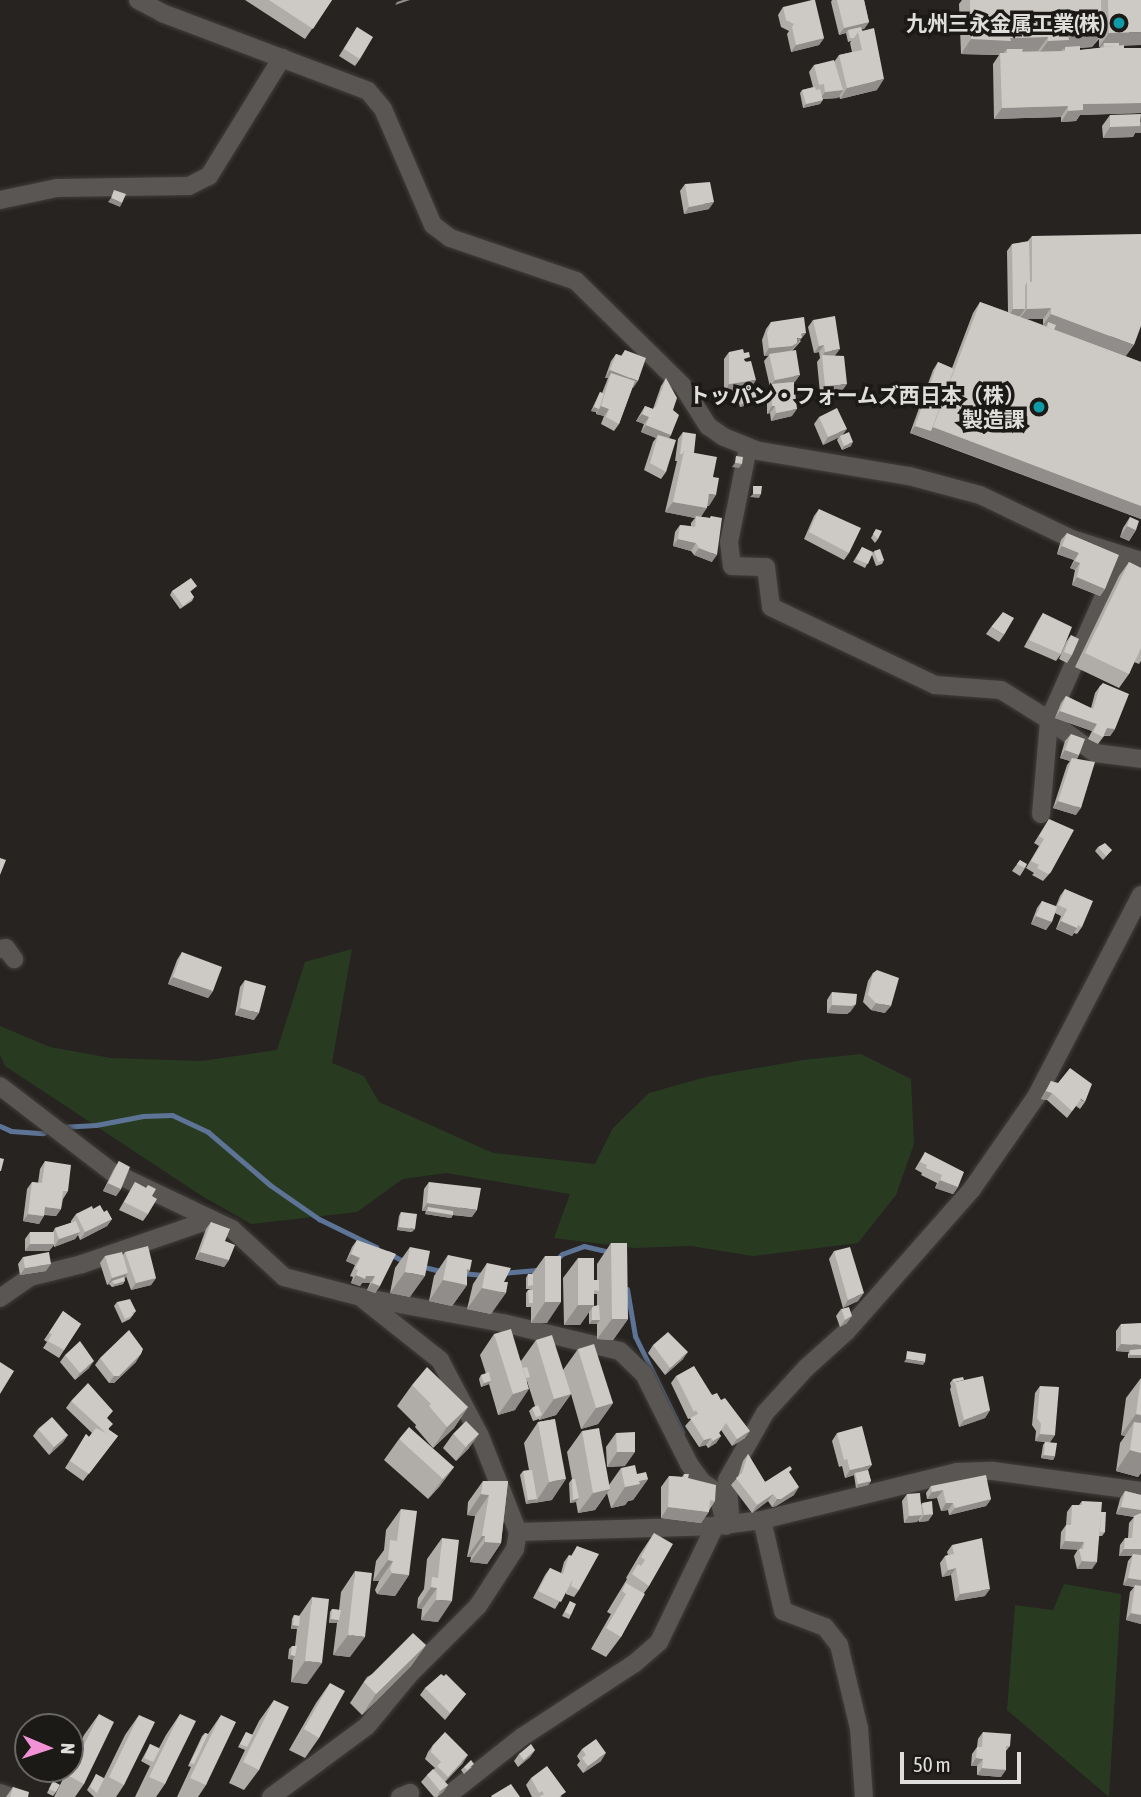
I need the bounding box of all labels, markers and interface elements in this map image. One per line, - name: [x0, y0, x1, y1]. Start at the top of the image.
- place label: 九州三永金属工業(株): [906, 10, 1105, 36]
- marker: 九州三永金属工業(株): [1111, 15, 1127, 31]
- place label: トッパン・フォームズ西日本（株） 製造課: [689, 382, 1025, 432]
- marker: トッパン・フォームズ西日本（株） 製造課: [1031, 399, 1047, 415]
- north arrow: [14, 1713, 84, 1783]
- scale bar: [903, 1738, 1024, 1782]
- text: N: [57, 1743, 79, 1755]
- text: 50 m: [913, 1752, 951, 1776]

